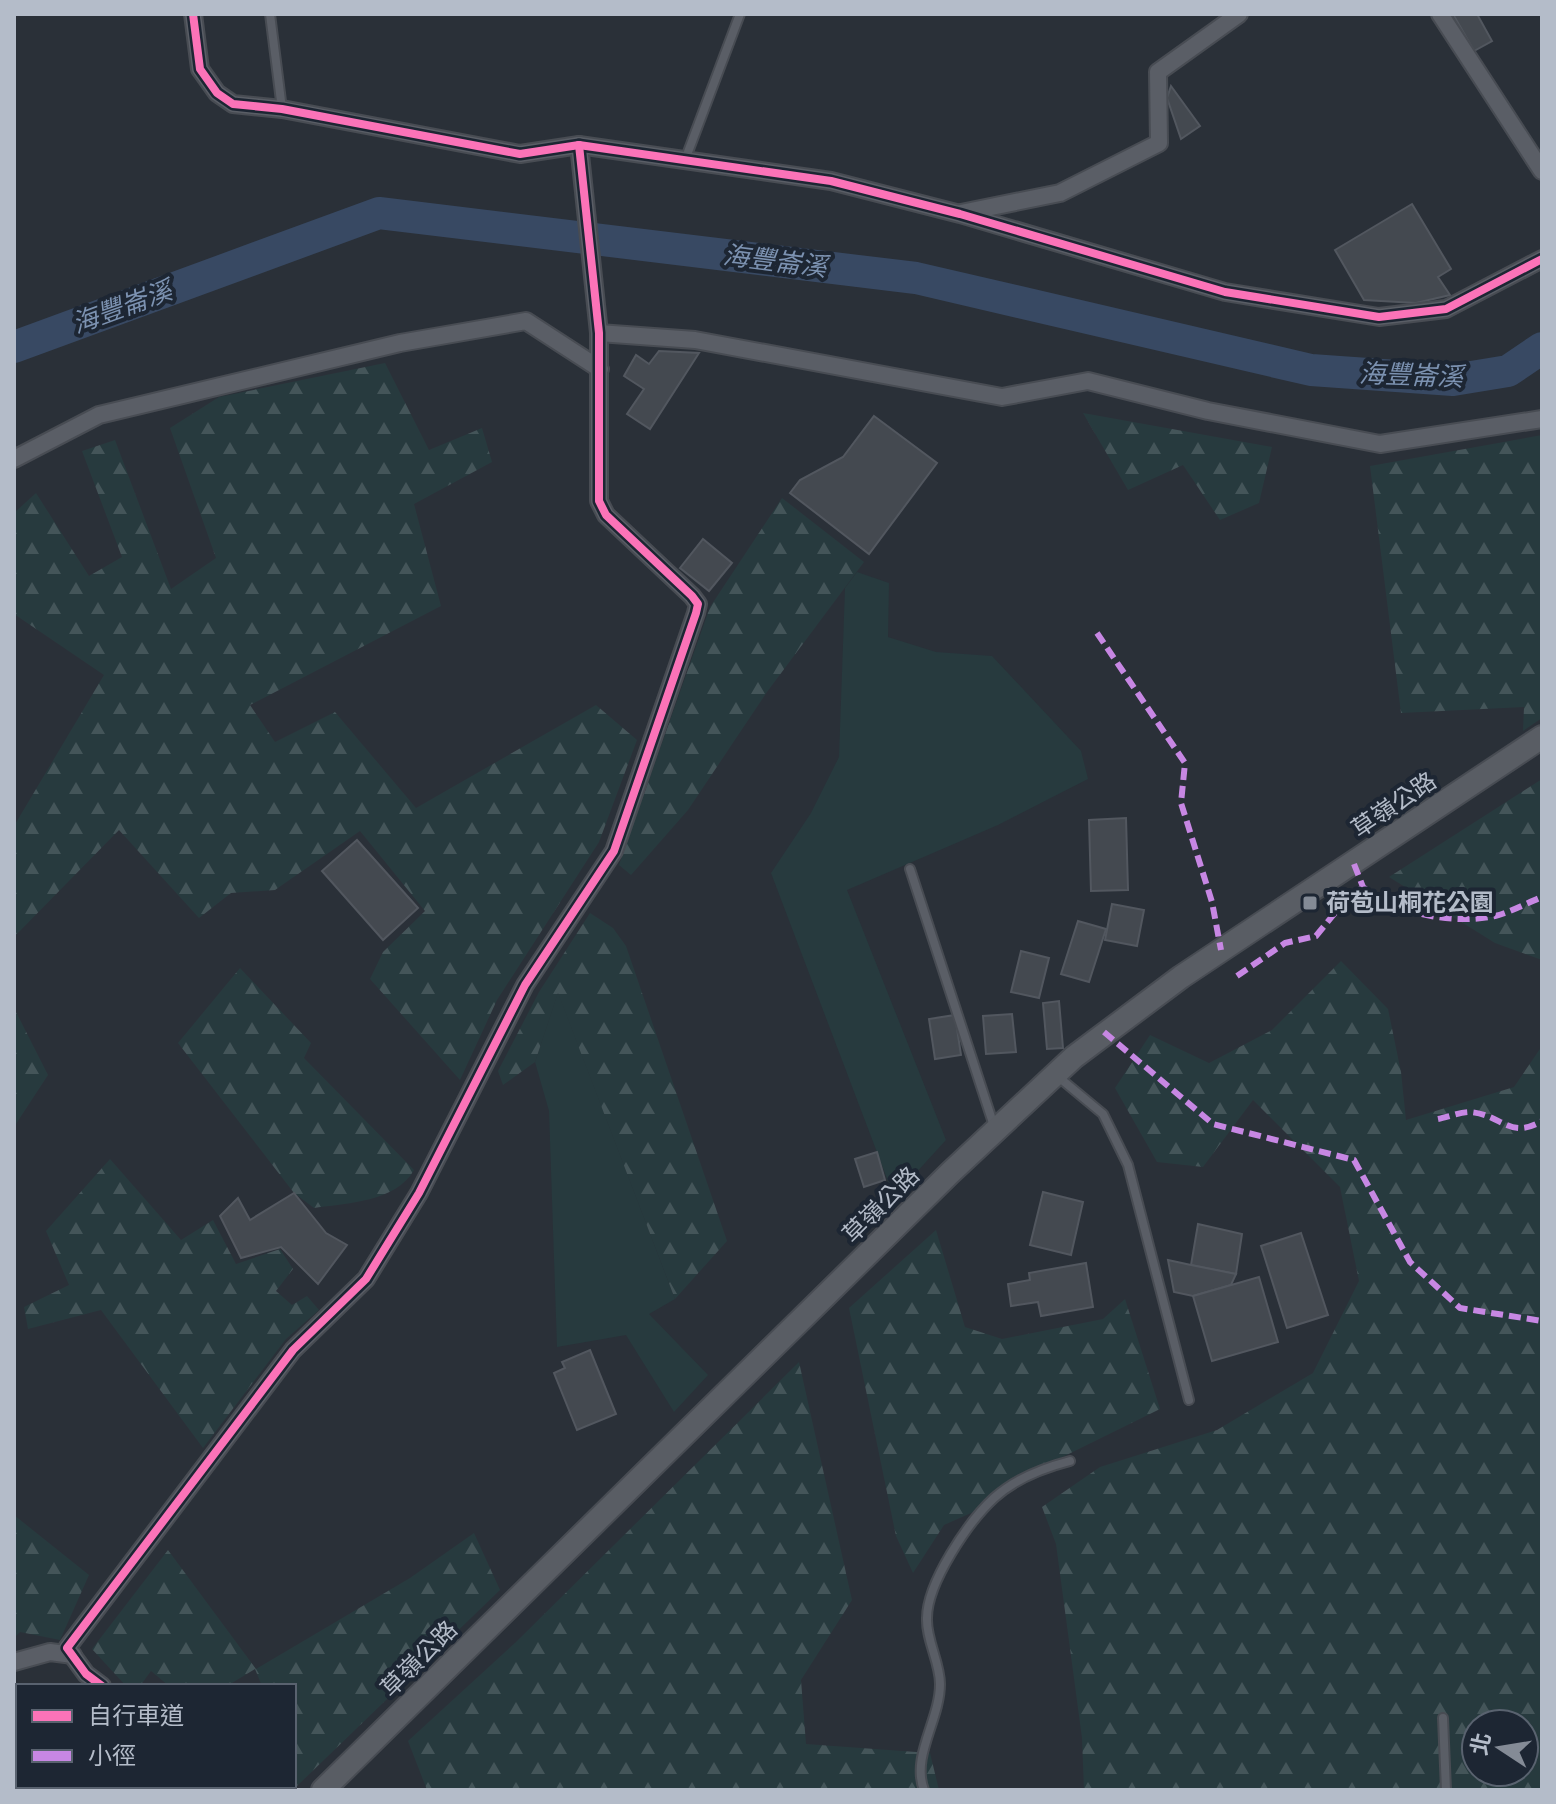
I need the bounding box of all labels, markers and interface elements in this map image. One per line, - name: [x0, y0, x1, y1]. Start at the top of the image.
- water label: 海豐崙溪: [722, 238, 833, 282]
- water label: 海豐崙溪: [67, 272, 179, 338]
- water label: 海豐崙溪: [1359, 356, 1468, 391]
- street label: 草嶺公路: [1345, 765, 1441, 843]
- place label: 荷苞山桐花公園: [1326, 887, 1494, 916]
- marker: 荷苞山桐花公園: [1301, 894, 1319, 912]
- street label: 草嶺公路: [836, 1160, 924, 1248]
- street label: 草嶺公路: [374, 1614, 462, 1702]
- legend: [16, 1684, 296, 1788]
- text: 自行車道: [88, 1700, 184, 1729]
- north arrow: [1460, 1708, 1540, 1788]
- text: 北: [1464, 1730, 1494, 1757]
- text: 小徑: [88, 1740, 136, 1769]

